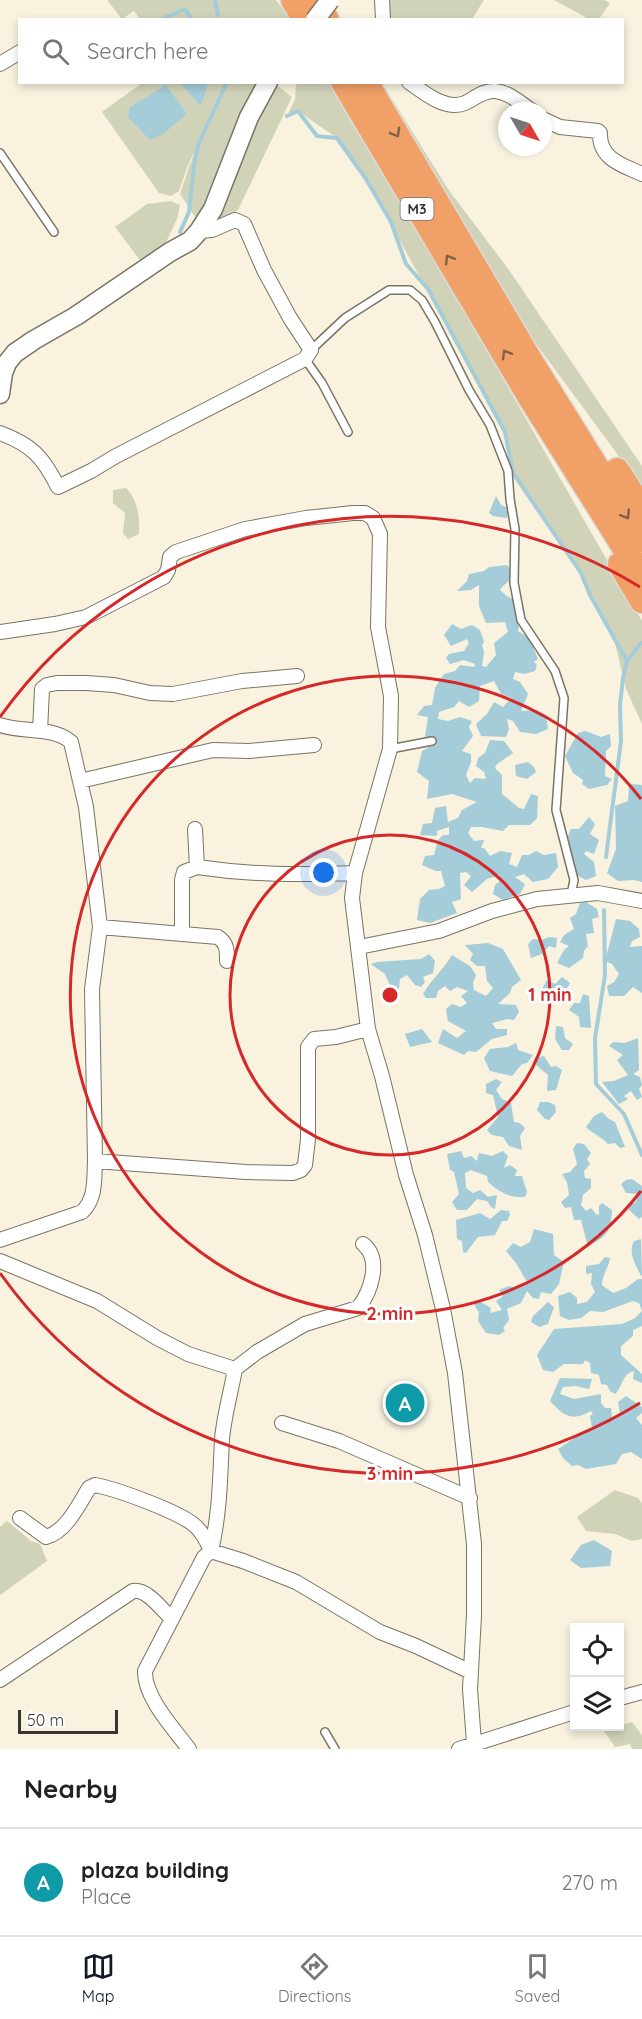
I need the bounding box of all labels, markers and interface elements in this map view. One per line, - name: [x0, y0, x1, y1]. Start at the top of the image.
- search box: [18, 18, 624, 84]
- icon: search: [39, 35, 72, 68]
- text: Search here: [87, 37, 208, 65]
- north arrow: [498, 102, 552, 156]
- one-way arrow: [388, 127, 400, 137]
- road number: M3: [400, 198, 434, 220]
- one-way arrow: [445, 255, 456, 266]
- one-way arrow: [502, 350, 513, 360]
- one-way arrow: [619, 509, 631, 519]
- your location: [309, 858, 338, 887]
- text: 1 min: [528, 983, 572, 1006]
- centre of rings: [380, 985, 400, 1005]
- text: 2 min: [367, 1302, 413, 1325]
- pin: A: [386, 1380, 424, 1426]
- text: 3 min: [367, 1462, 413, 1485]
- map controls: [570, 1623, 624, 1731]
- button: locate: [570, 1623, 624, 1677]
- button: layers: [570, 1677, 624, 1731]
- scale bar: [18, 1707, 118, 1734]
- text: 50 m: [27, 1710, 64, 1730]
- text: Nearby: [24, 1772, 118, 1805]
- text: plaza building: [81, 1856, 229, 1884]
- text: A: [37, 1870, 50, 1895]
- text: 270 m: [561, 1870, 618, 1895]
- text: Place: [81, 1884, 131, 1909]
- tab: Map: [82, 1950, 115, 2006]
- tab: Directions: [278, 1950, 351, 2006]
- tab: Saved: [515, 1950, 560, 2006]

